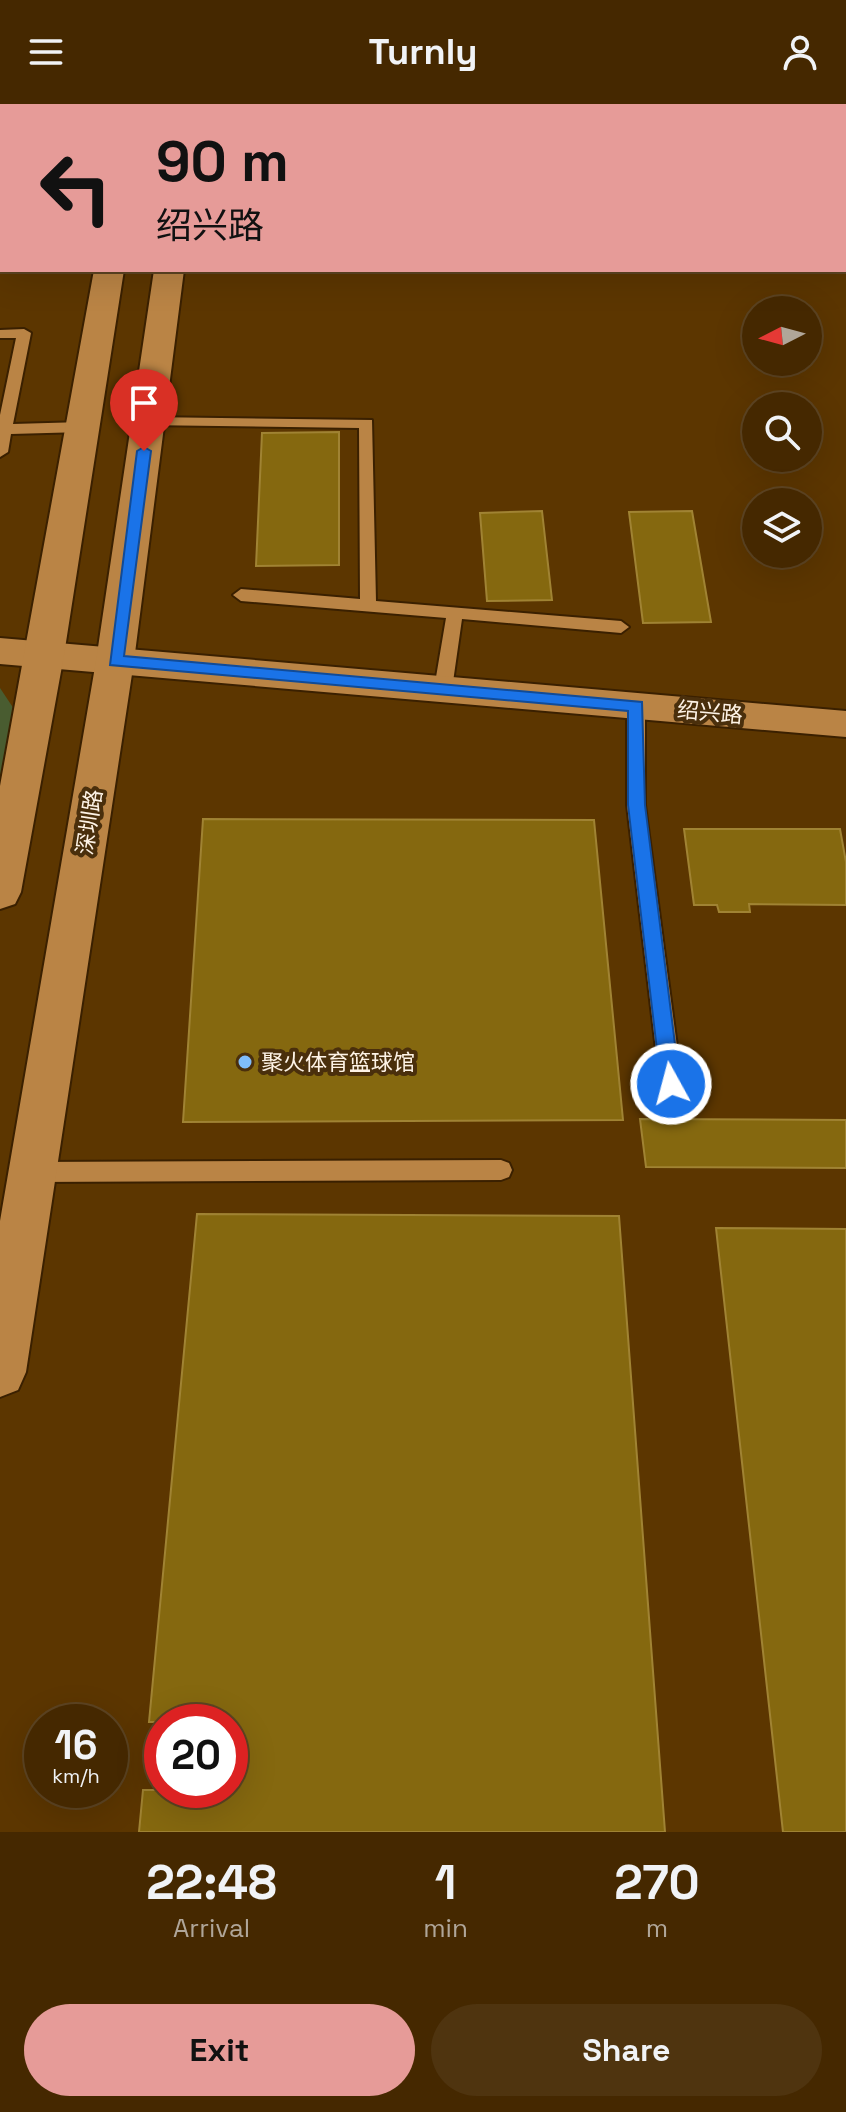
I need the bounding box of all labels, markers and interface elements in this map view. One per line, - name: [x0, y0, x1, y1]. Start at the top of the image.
- text: Turnly: [369, 29, 477, 75]
- icon: menu: [24, 30, 68, 74]
- icon: person: [778, 30, 822, 74]
- text: 90 m: [156, 126, 289, 197]
- icon: left: [24, 136, 128, 240]
- text: 绍兴路: [156, 203, 264, 249]
- north arrow: [742, 296, 822, 376]
- map controls: [742, 296, 822, 568]
- pin: [110, 369, 178, 451]
- icon: arrive: [122, 381, 166, 425]
- button: search: [742, 392, 822, 472]
- button: layers: [742, 488, 822, 568]
- street label: 绍兴路: [676, 695, 744, 729]
- street label: 深圳路: [70, 787, 108, 857]
- position arrow: [629, 1042, 713, 1126]
- place label: 聚火体育篮球馆: [261, 1048, 415, 1076]
- marker: 聚火体育篮球馆: [236, 1053, 254, 1071]
- speed limit sign: 20: [144, 1704, 248, 1808]
- text: 16: [55, 1720, 97, 1771]
- text: km/h: [52, 1763, 100, 1789]
- text: 22:48: [146, 1852, 277, 1913]
- text: 1: [435, 1852, 456, 1913]
- text: 270: [614, 1852, 700, 1913]
- text: Arrival: [173, 1911, 250, 1945]
- text: min: [423, 1911, 468, 1945]
- text: m: [646, 1911, 668, 1945]
- button: Exit: [24, 2004, 415, 2096]
- button: Share: [431, 2004, 822, 2096]

